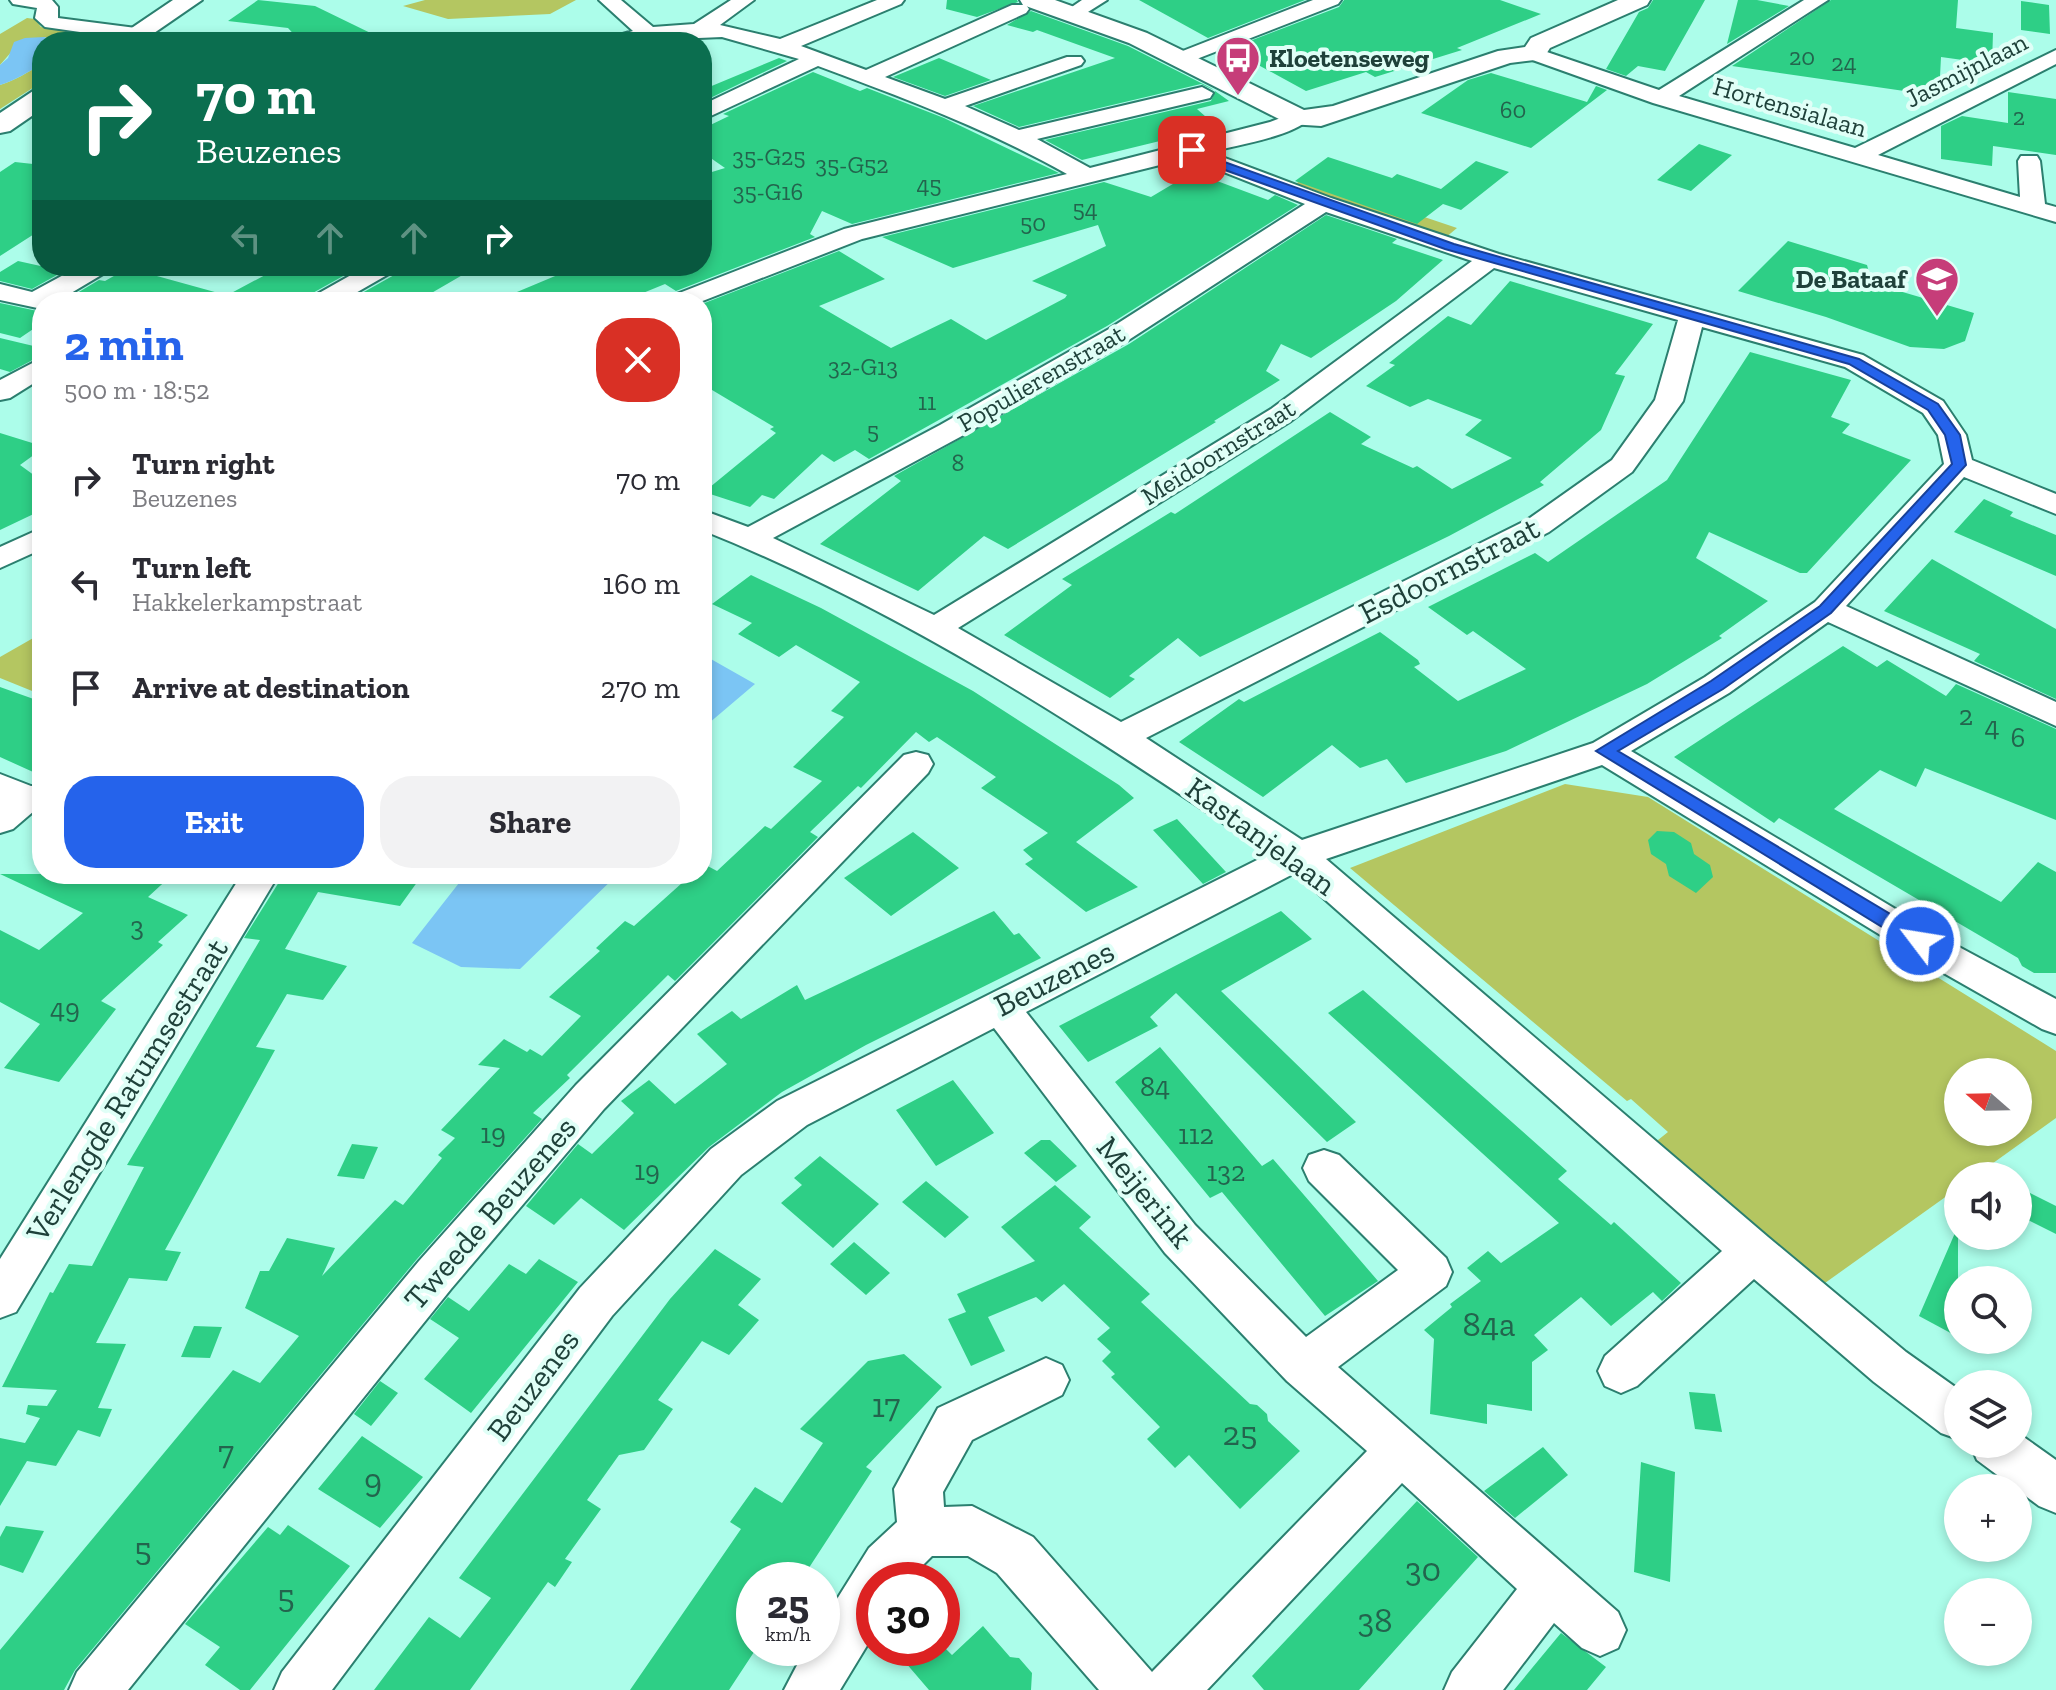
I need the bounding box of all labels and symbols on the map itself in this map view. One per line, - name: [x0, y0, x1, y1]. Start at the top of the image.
- street label: Jasmijnlaan: [1899, 25, 2033, 114]
- bus stop icon: Kloetenseweg: [1214, 34, 1262, 97]
- place label: Kloetenseweg: [1269, 42, 1430, 74]
- house number: 20: [1789, 42, 1815, 71]
- house number: 24: [1831, 48, 1857, 77]
- street label: Hortensialaan: [1710, 70, 1871, 144]
- house number: 60: [1500, 95, 1526, 124]
- house number: 2: [2013, 102, 2025, 131]
- pin: [1158, 116, 1226, 184]
- house number: 35-G25: [732, 142, 806, 171]
- house number: 35-G52: [815, 150, 889, 179]
- house number: 45: [916, 170, 942, 199]
- house number: 35-G16: [733, 177, 803, 206]
- house number: 54: [1072, 194, 1098, 223]
- house number: 50: [1020, 208, 1046, 237]
- school or university icon: De Bataaf: [1913, 255, 1961, 318]
- place label: De Bataaf: [1796, 263, 1909, 295]
- street label: Populierenstraat: [952, 317, 1131, 439]
- house number: 32-G13: [828, 352, 898, 381]
- house number: 11: [918, 387, 936, 416]
- street label: Meidoornstraat: [1135, 392, 1301, 512]
- house number: 5: [867, 416, 879, 445]
- house number: 8: [952, 448, 964, 477]
- street label: Esdoornstraat: [1353, 508, 1546, 632]
- house number: 2: [1959, 699, 1973, 732]
- house number: 4: [1984, 710, 2000, 743]
- house number: 6: [2011, 721, 2025, 754]
- street label: Kastanjelaan: [1178, 769, 1344, 904]
- position arrow: [1878, 899, 1962, 983]
- house number: 3: [130, 910, 144, 943]
- street label: Verlengde Ratumsestraat: [18, 931, 236, 1249]
- street label: Beuzenes: [988, 932, 1120, 1024]
- house number: 49: [50, 992, 80, 1025]
- north arrow: [1944, 1058, 2032, 1146]
- house number: 84: [1140, 1070, 1170, 1103]
- street label: Tweede Beuzenes: [396, 1109, 584, 1317]
- house number: 19: [480, 1117, 506, 1150]
- house number: 112: [1178, 1118, 1214, 1151]
- street label: Meijerink: [1089, 1129, 1202, 1256]
- house number: 19: [634, 1154, 660, 1187]
- house number: 132: [1207, 1155, 1245, 1188]
- house number: 84a: [1462, 1304, 1516, 1345]
- street label: Beuzenes: [479, 1322, 587, 1448]
- house number: 17: [872, 1385, 900, 1426]
- house number: 25: [1223, 1413, 1257, 1454]
- house number: 7: [218, 1432, 234, 1473]
- house number: 9: [364, 1460, 382, 1501]
- house number: 5: [134, 1529, 152, 1570]
- house number: 30: [1405, 1549, 1441, 1590]
- speed limit sign: 30: [856, 1562, 960, 1666]
- house number: 5: [277, 1576, 295, 1617]
- house number: 38: [1358, 1600, 1392, 1641]

